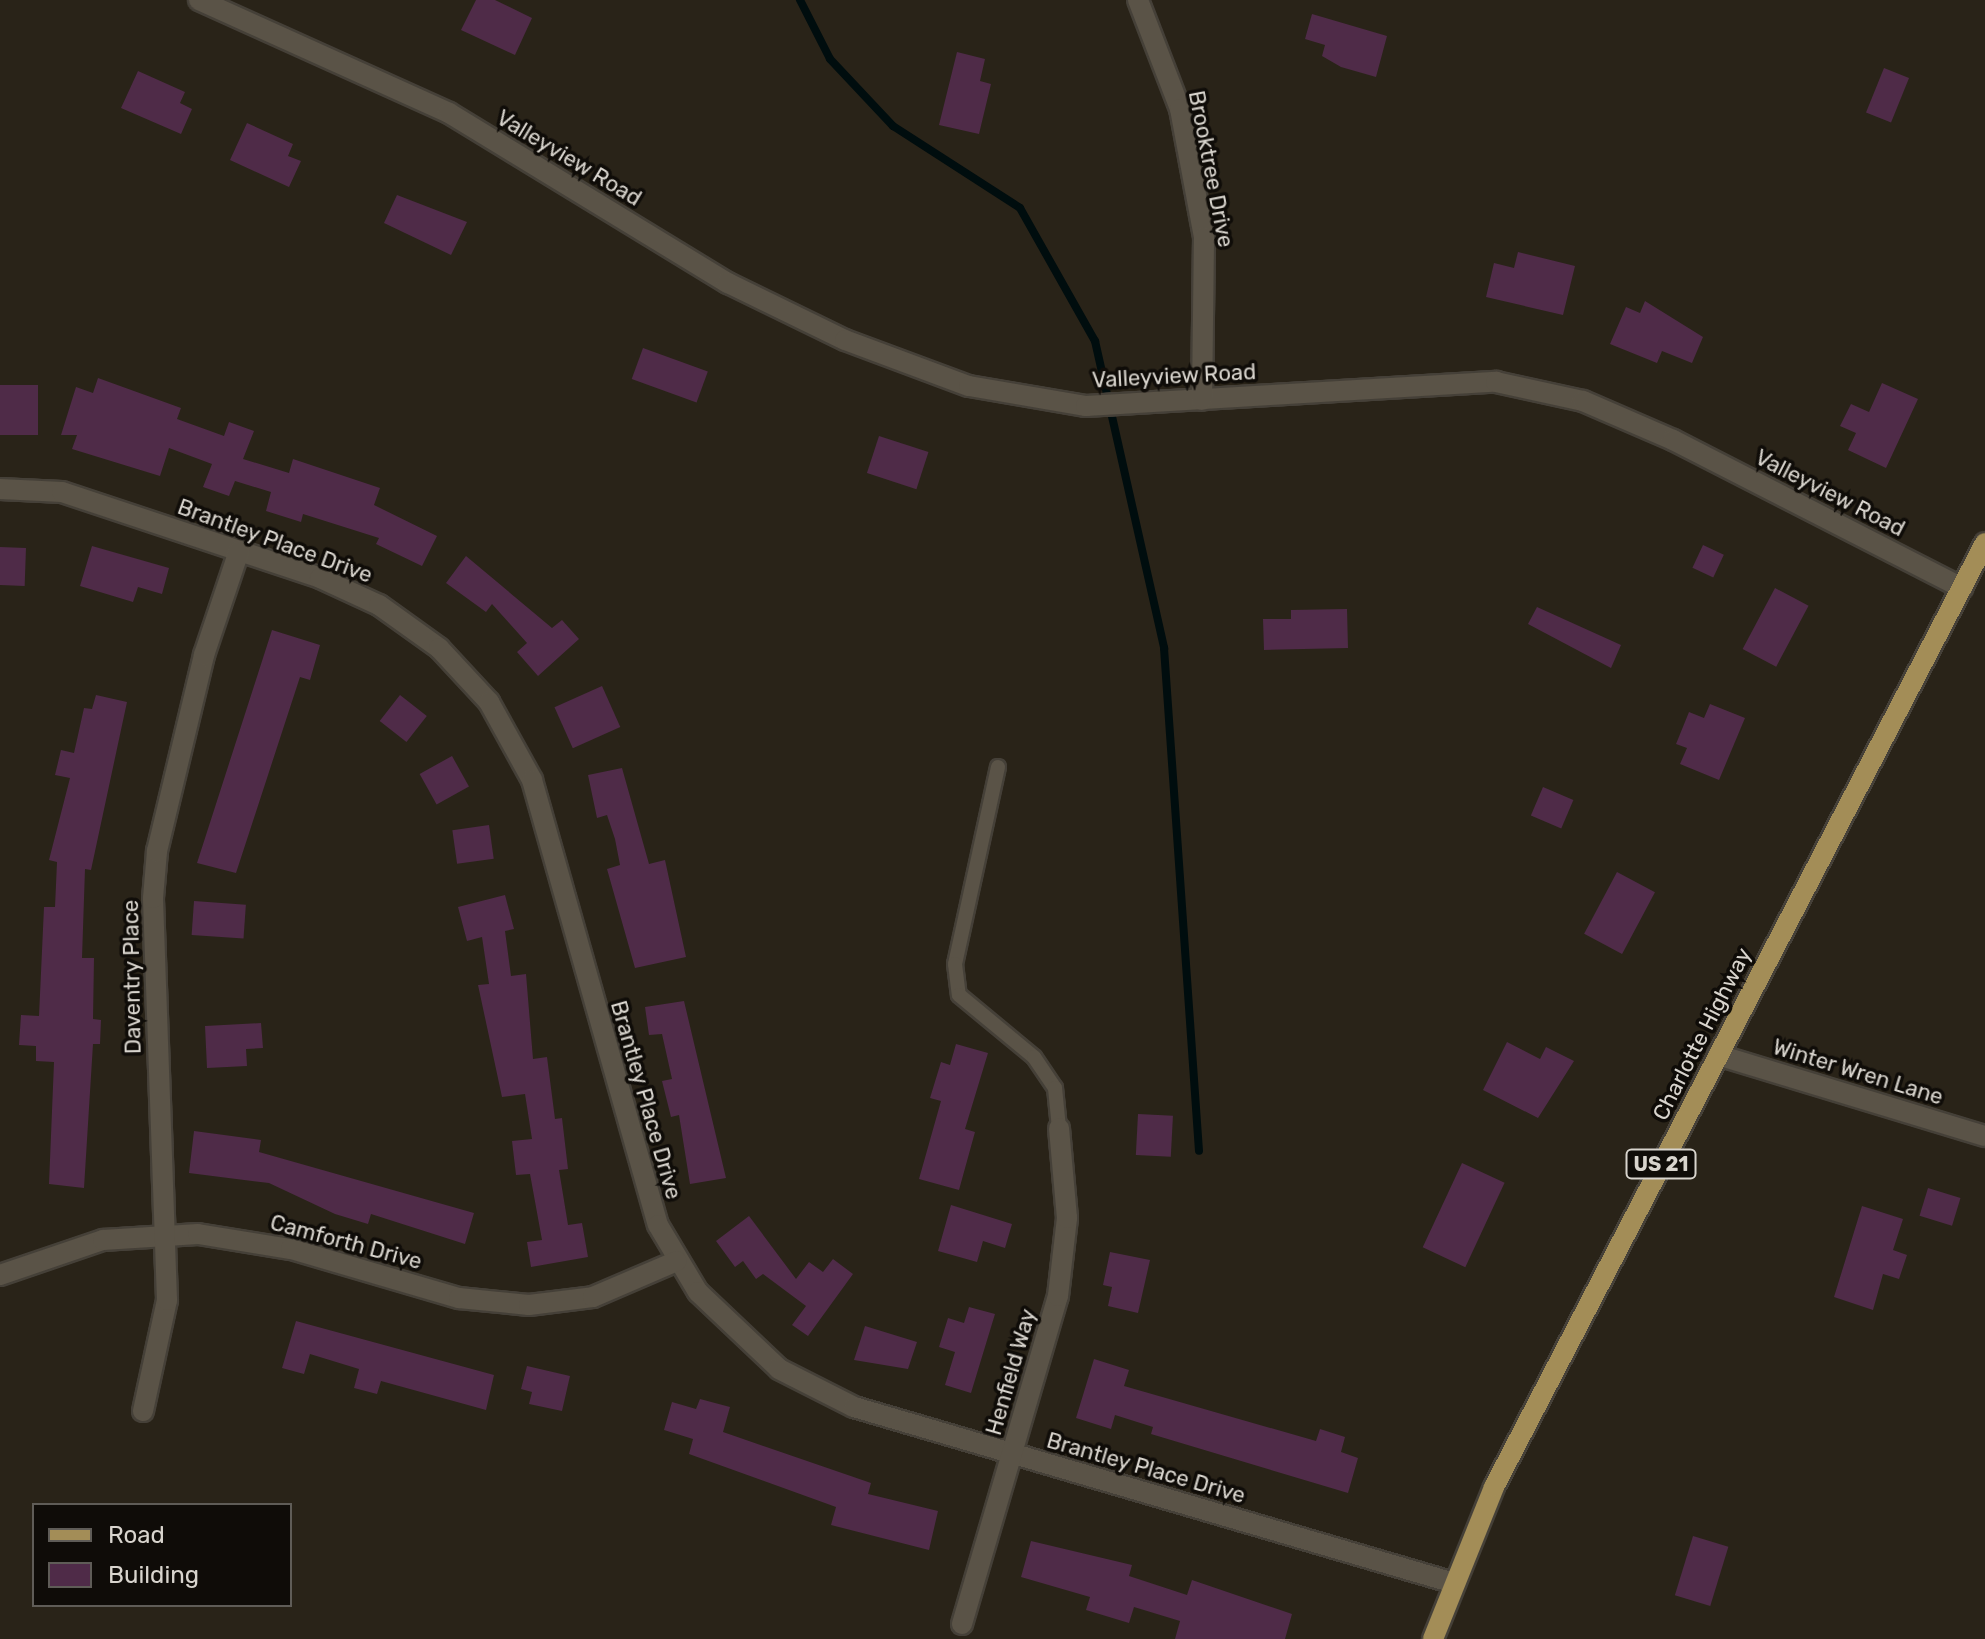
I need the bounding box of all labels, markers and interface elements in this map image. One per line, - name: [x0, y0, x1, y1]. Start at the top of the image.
- street label: Brooktree Drive: [1183, 88, 1239, 250]
- street label: Valleyview Road: [492, 104, 646, 212]
- street label: Valleyview Road: [1091, 359, 1257, 393]
- street label: Valleyview Road: [1751, 444, 1909, 542]
- street label: Brantley Place Drive: [174, 493, 376, 589]
- street label: Daventry Place: [117, 899, 147, 1055]
- street label: Charlotte Highway: [1647, 943, 1757, 1125]
- street label: Brantley Place Drive: [605, 997, 687, 1203]
- street label: Winter Wren Lane: [1769, 1033, 1947, 1111]
- road number: US 21: [1625, 1148, 1697, 1180]
- street label: Camforth Drive: [267, 1209, 425, 1275]
- street label: Henfield Way: [980, 1306, 1042, 1438]
- street label: Brantley Place Drive: [1043, 1427, 1249, 1509]
- legend: [32, 1503, 292, 1607]
- text: Road: [108, 1521, 165, 1549]
- text: Building: [108, 1561, 199, 1589]

